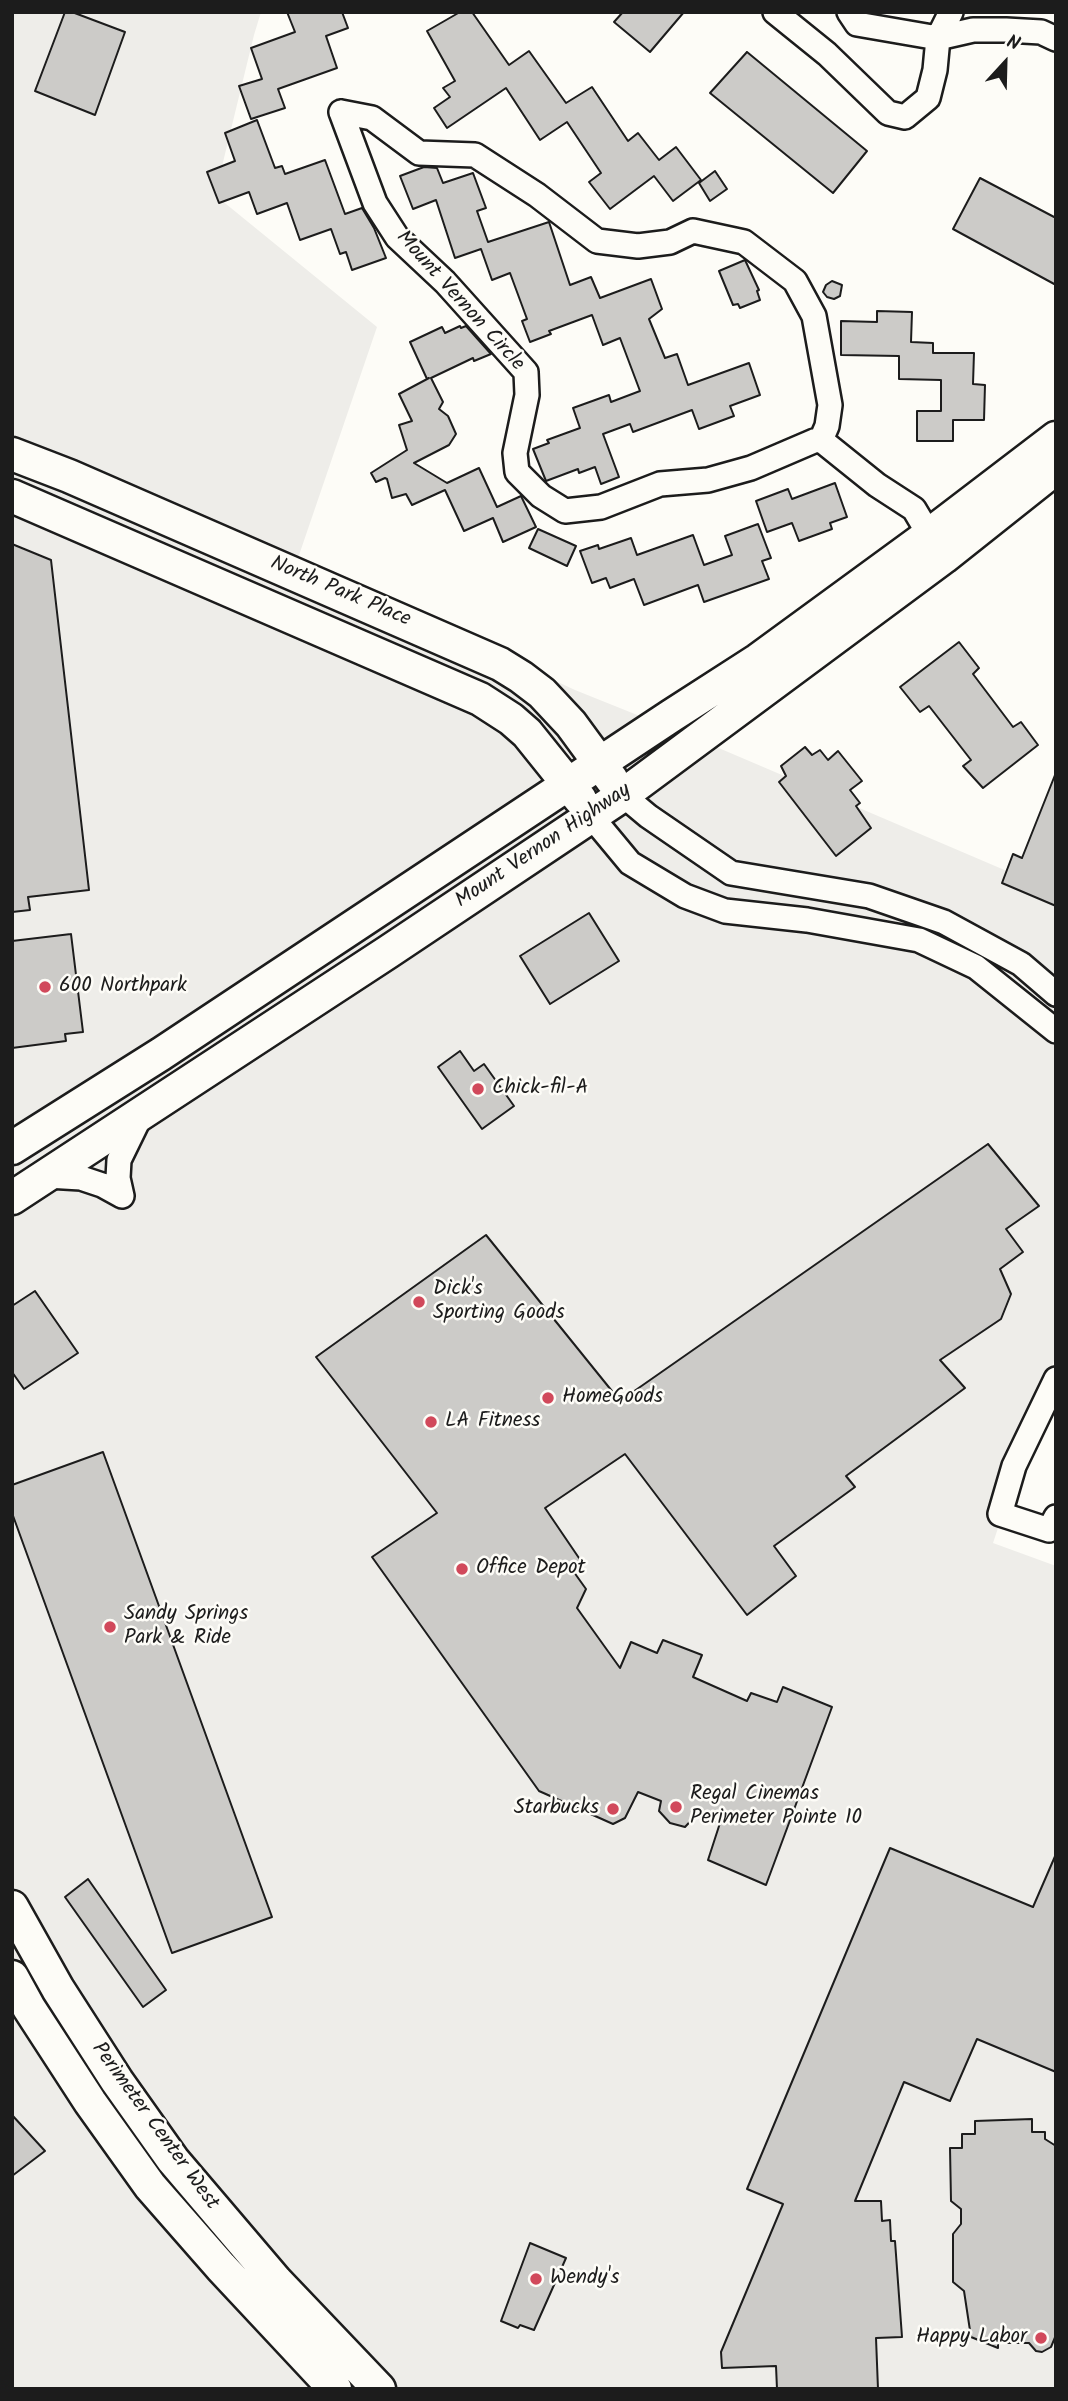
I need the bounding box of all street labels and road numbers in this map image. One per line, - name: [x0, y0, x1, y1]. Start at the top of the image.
- street label: Mount Vernon Circle: [389, 227, 529, 377]
- street label: North Park Place: [266, 552, 414, 634]
- street label: Mount Vernon Highway: [452, 779, 636, 915]
- street label: Perimeter Center West: [85, 2038, 223, 2216]

